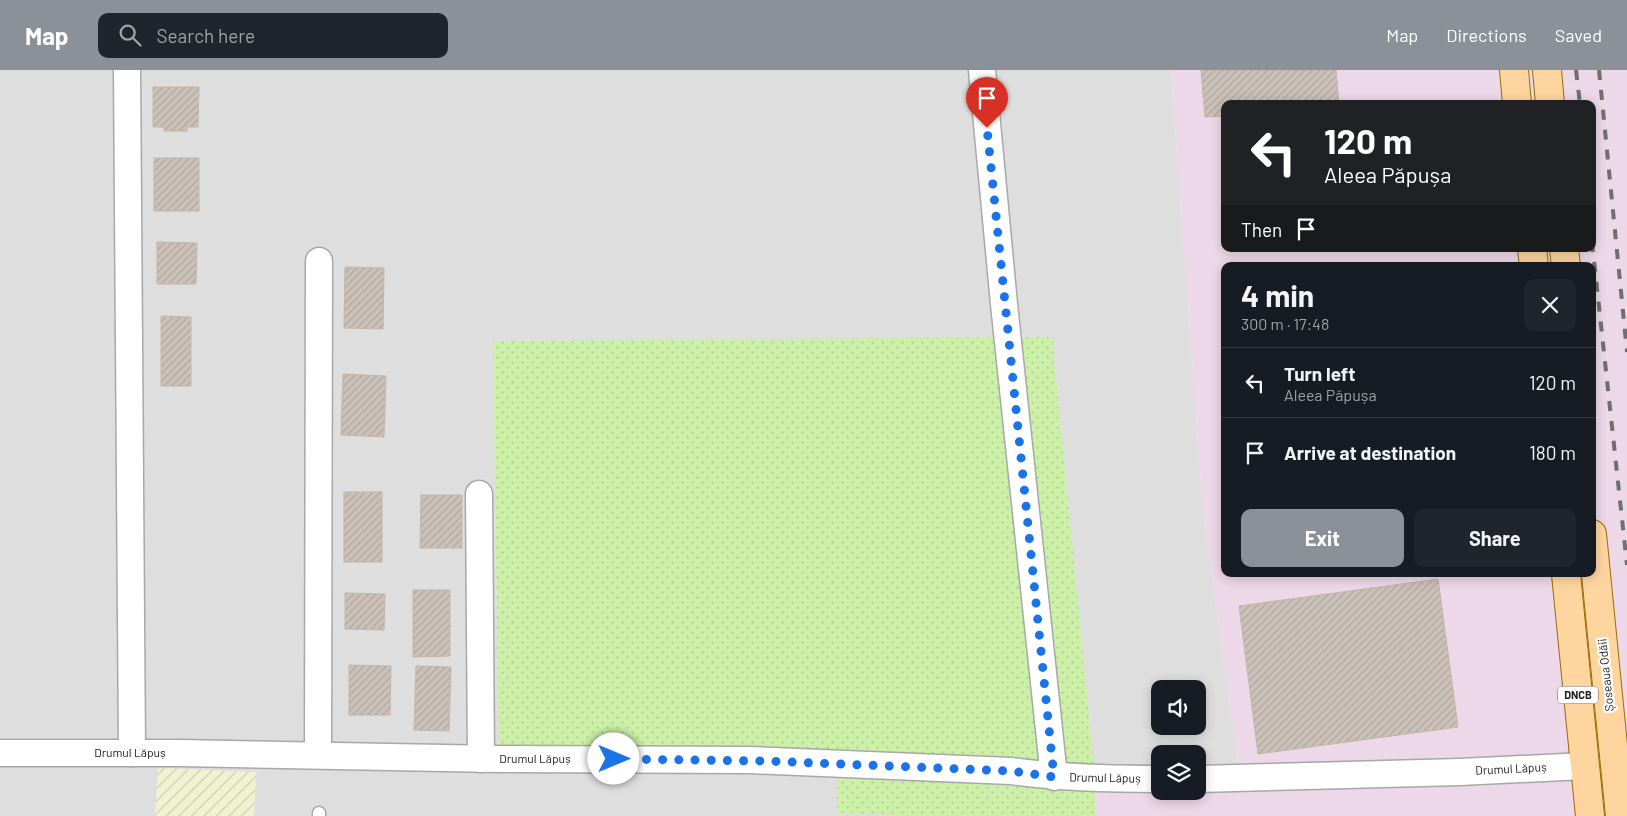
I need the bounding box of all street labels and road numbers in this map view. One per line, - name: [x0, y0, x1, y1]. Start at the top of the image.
- street label: Șoseaua Odăii: [1594, 638, 1616, 712]
- road number: DNCB: [1558, 686, 1598, 704]
- street label: Drumul Lăpuș: [94, 745, 166, 759]
- street label: Drumul Lăpuș: [499, 751, 571, 765]
- street label: Drumul Lăpuș: [1475, 759, 1547, 777]
- street label: Drumul Lăpuș: [1069, 769, 1141, 785]

